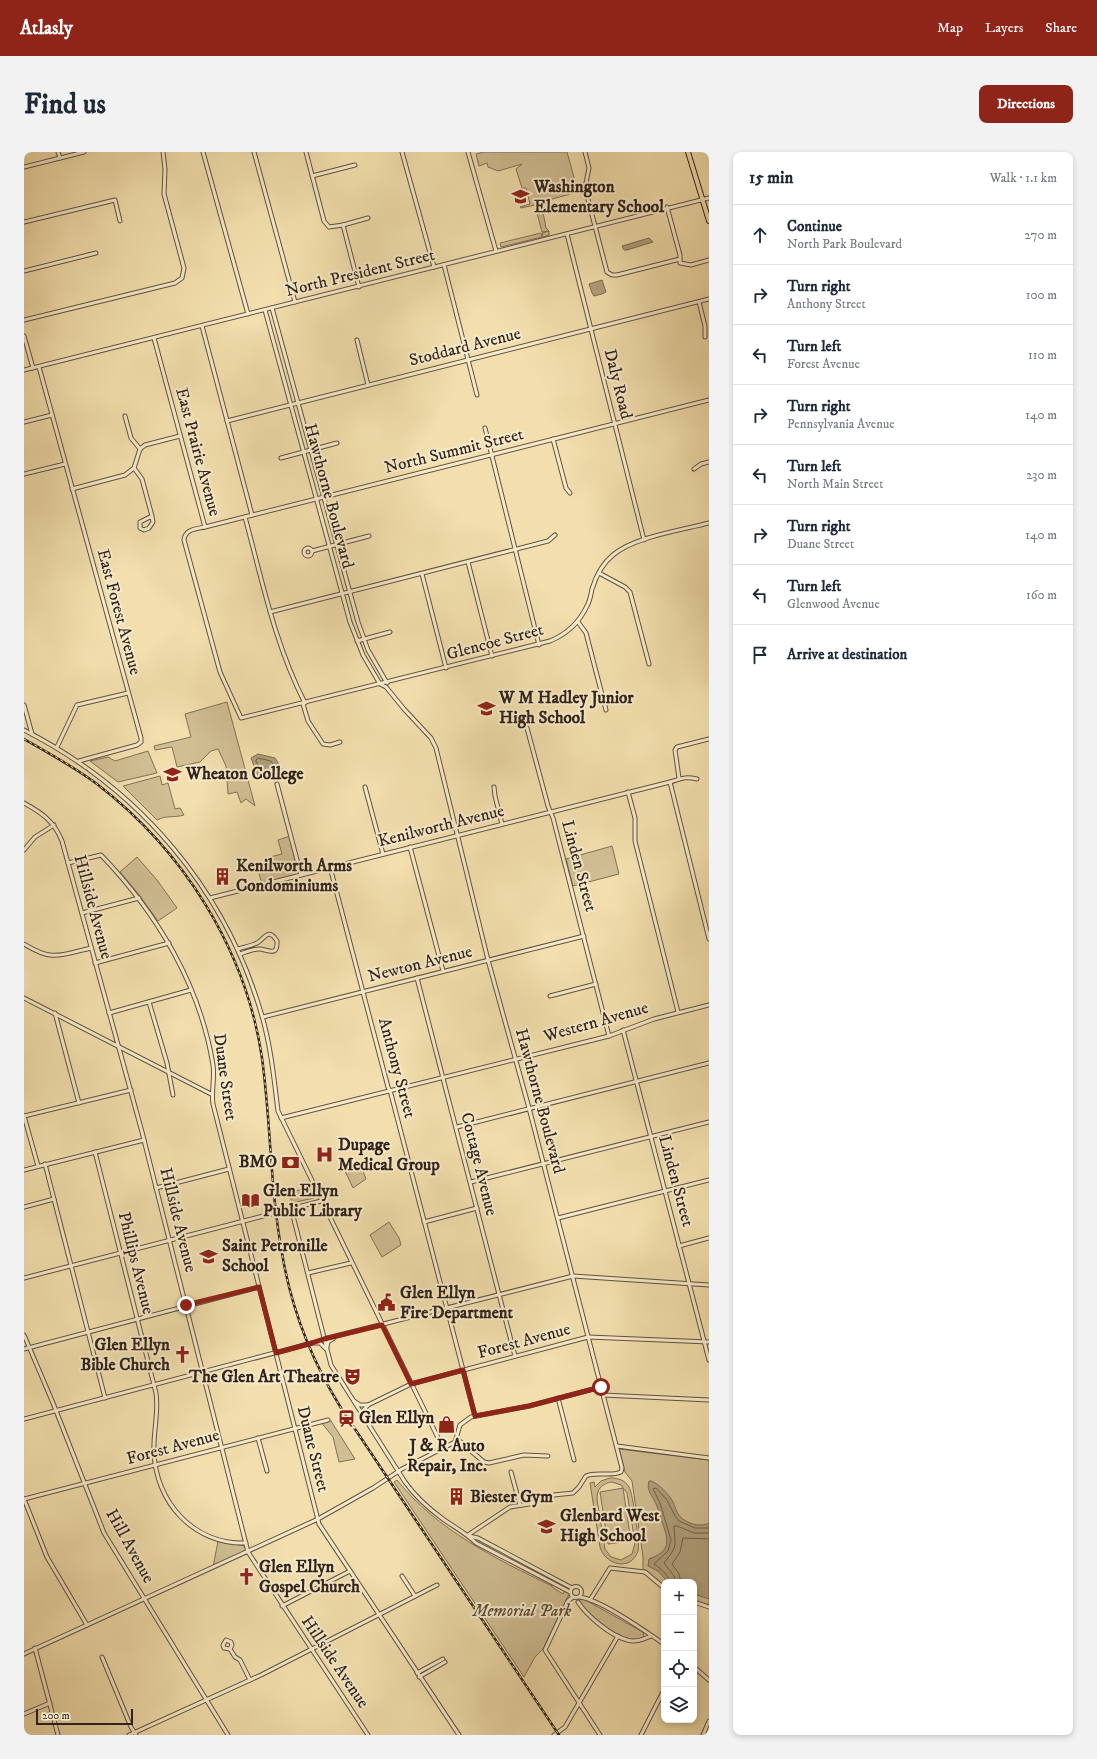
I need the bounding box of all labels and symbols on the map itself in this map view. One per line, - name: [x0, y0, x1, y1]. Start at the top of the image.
- place label: Washington Elementary School: [533, 176, 665, 218]
- school or university icon: Washington Elementary School: [511, 187, 531, 207]
- street label: North President Street: [283, 244, 437, 302]
- street label: Stoddard Avenue: [407, 323, 523, 371]
- street label: Daly Road: [599, 347, 637, 422]
- street label: East Prairie Avenue: [170, 385, 226, 519]
- street label: Hawthorne Boulevard: [299, 421, 359, 572]
- street label: North Summit Street: [382, 423, 526, 479]
- street label: East Forest Avenue: [92, 547, 146, 677]
- street label: Glencoe Street: [444, 618, 546, 665]
- place label: W M Hadley Junior High School: [498, 687, 634, 729]
- school or university icon: W M Hadley Junior High School: [476, 698, 496, 718]
- place label: Wheaton College: [185, 763, 303, 785]
- school or university icon: Wheaton College: [163, 764, 183, 784]
- street label: Kenilworth Avenue: [376, 800, 506, 852]
- street label: Linden Street: [556, 818, 602, 915]
- street label: Hillside Avenue: [69, 852, 117, 962]
- place label: Kenilworth Arms Condominiums: [236, 855, 352, 897]
- building icon: Kenilworth Arms Condominiums: [213, 866, 233, 886]
- street label: Newton Avenue: [366, 940, 474, 988]
- street label: Western Avenue: [540, 997, 651, 1048]
- street label: Anthony Street: [373, 1015, 421, 1121]
- street label: Hawthorne Boulevard: [510, 1026, 570, 1177]
- street label: Duane Street: [208, 1032, 242, 1123]
- street label: Cottage Avenue: [456, 1110, 502, 1218]
- street label: Linden Street: [653, 1133, 699, 1230]
- place label: Dupage Medical Group: [338, 1134, 440, 1176]
- hospital icon: Dupage Medical Group: [315, 1145, 335, 1165]
- place label: BMO: [239, 1151, 277, 1173]
- bank icon: BMO: [280, 1152, 300, 1172]
- street label: Hillside Avenue: [154, 1165, 202, 1275]
- place label: Glen Ellyn Public Library: [263, 1180, 363, 1222]
- library icon: Glen Ellyn Public Library: [240, 1191, 260, 1211]
- street label: Phillips Avenue: [113, 1210, 159, 1316]
- place label: Saint Petronille School: [222, 1235, 328, 1277]
- school or university icon: Saint Petronille School: [199, 1246, 219, 1266]
- place label: Glen Ellyn Fire Department: [400, 1282, 514, 1324]
- public building icon: Glen Ellyn Fire Department: [377, 1293, 397, 1313]
- route end: [177, 1296, 195, 1314]
- street label: Forest Avenue: [475, 1318, 573, 1364]
- place label: Glen Ellyn Bible Church: [80, 1334, 170, 1376]
- church icon: Glen Ellyn Bible Church: [173, 1345, 193, 1365]
- place label: The Glen Art Theatre: [188, 1366, 339, 1388]
- theatre icon: The Glen Art Theatre: [342, 1367, 362, 1387]
- route start: [592, 1378, 610, 1396]
- street label: Duane Street: [292, 1404, 334, 1495]
- place label: Glen Ellyn: [359, 1407, 435, 1429]
- station icon: Glen Ellyn: [336, 1408, 356, 1428]
- shop icon: J & R Auto Repair, Inc.: [437, 1414, 457, 1434]
- street label: Forest Avenue: [124, 1424, 222, 1470]
- place label: J & R Auto Repair, Inc.: [407, 1435, 487, 1477]
- place label: Biester Gym: [470, 1486, 553, 1508]
- building icon: Biester Gym: [447, 1487, 467, 1507]
- street label: Hill Avenue: [101, 1505, 159, 1587]
- place label: Glenbard West High School: [560, 1505, 660, 1547]
- school or university icon: Glenbard West High School: [537, 1516, 557, 1536]
- place label: Glen Ellyn Gospel Church: [259, 1556, 360, 1598]
- church icon: Glen Ellyn Gospel Church: [236, 1567, 256, 1587]
- park label: Memorial Park: [472, 1600, 572, 1622]
- street label: Hillside Avenue: [296, 1611, 374, 1713]
- scale bar: [36, 1707, 133, 1726]

